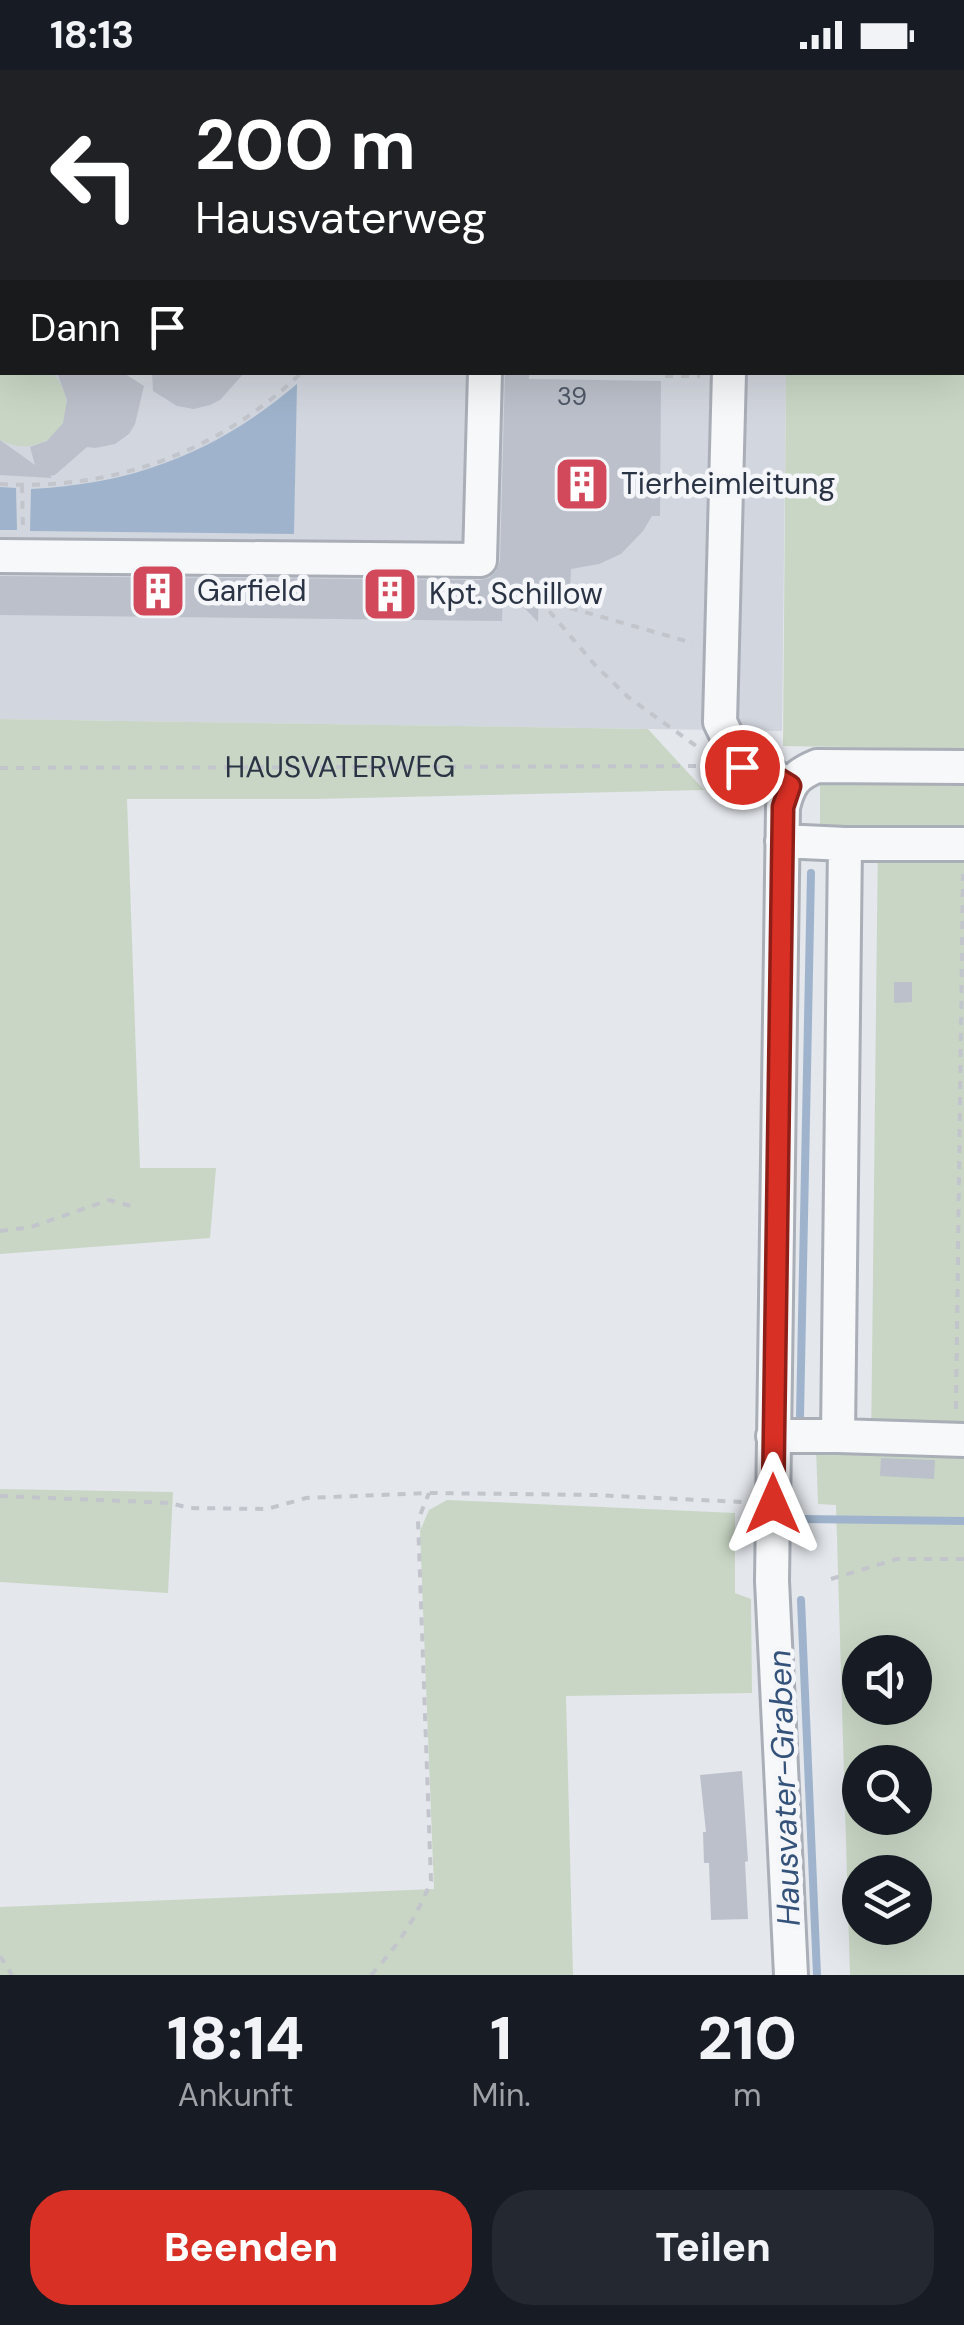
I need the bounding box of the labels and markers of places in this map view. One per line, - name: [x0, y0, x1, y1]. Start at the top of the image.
- building icon: Tierheimleitung: [552, 454, 612, 514]
- place label: Tierheimleitung: [621, 464, 835, 503]
- building icon: Garfield: [128, 561, 188, 621]
- building icon: Kpt. Schillow: [360, 564, 420, 624]
- place label: Garfield: [197, 571, 307, 610]
- place label: Kpt. Schillow: [429, 574, 603, 613]
- pin: [700, 725, 785, 810]

